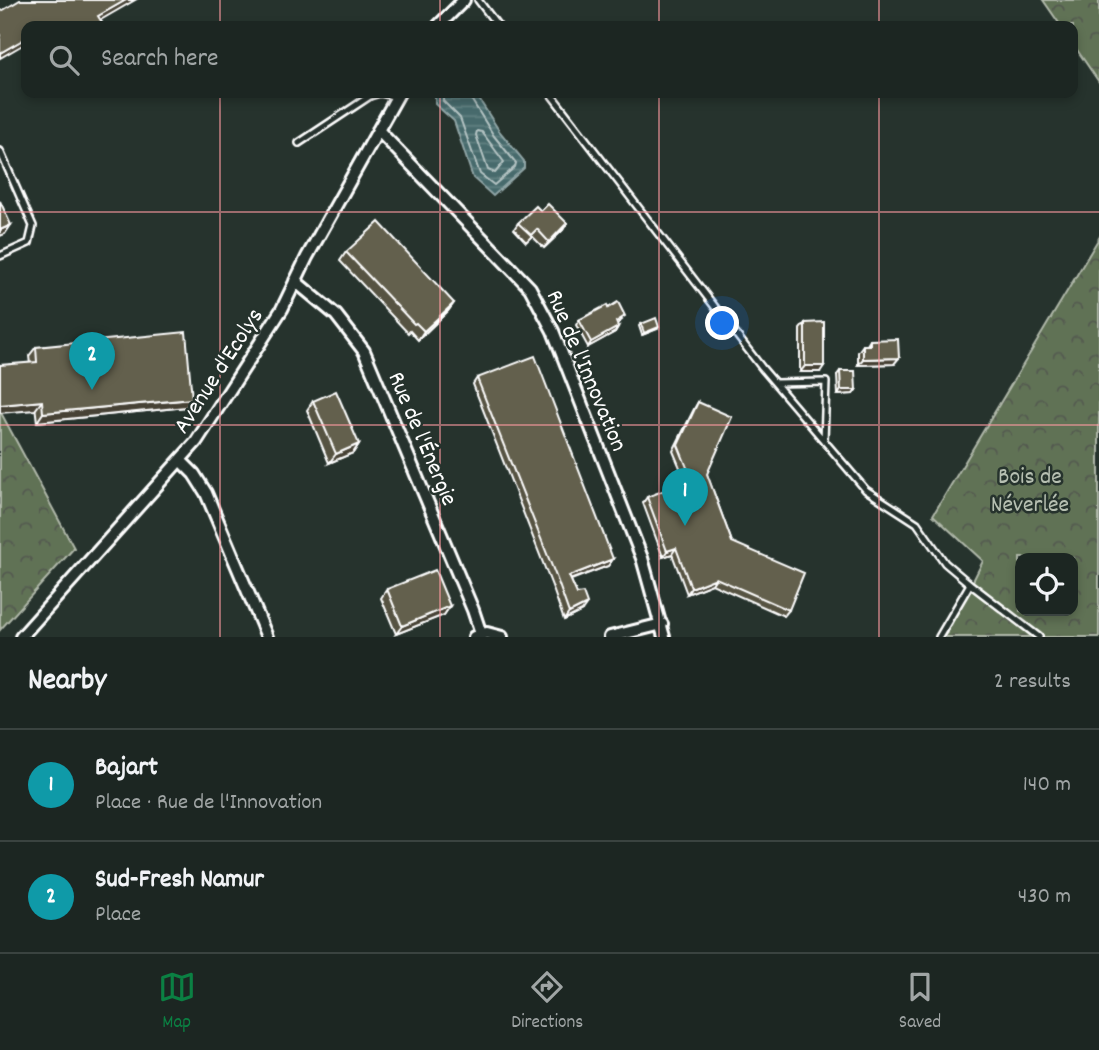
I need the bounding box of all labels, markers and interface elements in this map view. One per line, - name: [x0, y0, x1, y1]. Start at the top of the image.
- search box: [21, 21, 1078, 98]
- icon: search: [45, 41, 83, 79]
- text: Search here: [101, 41, 219, 78]
- street label: Rue de l'Innovation: [536, 285, 635, 457]
- street label: Avenue d'Ecolys: [166, 302, 273, 441]
- your location: [705, 306, 739, 340]
- pin: 2: [69, 332, 115, 390]
- street label: Rue de l'Énergie: [378, 367, 465, 512]
- park label: Bois de Néverlée: [991, 461, 1069, 523]
- pin: 1: [662, 468, 708, 526]
- map controls: [1015, 553, 1078, 616]
- button: locate: [1015, 553, 1078, 616]
- text: Nearby: [28, 661, 106, 704]
- text: 2 results: [994, 666, 1071, 699]
- text: Bajart: [95, 750, 158, 787]
- text: 1: [48, 769, 54, 802]
- text: 140 m: [1023, 769, 1071, 802]
- text: Place · Rue de l'Innovation: [95, 787, 322, 820]
- text: Sud-Fresh Namur: [95, 862, 264, 899]
- text: 2: [46, 881, 56, 914]
- text: 430 m: [1018, 881, 1071, 914]
- text: Place: [95, 899, 141, 932]
- tab: Map: [158, 968, 196, 1037]
- tab: Directions: [511, 968, 583, 1037]
- tab: Saved: [899, 968, 941, 1037]

